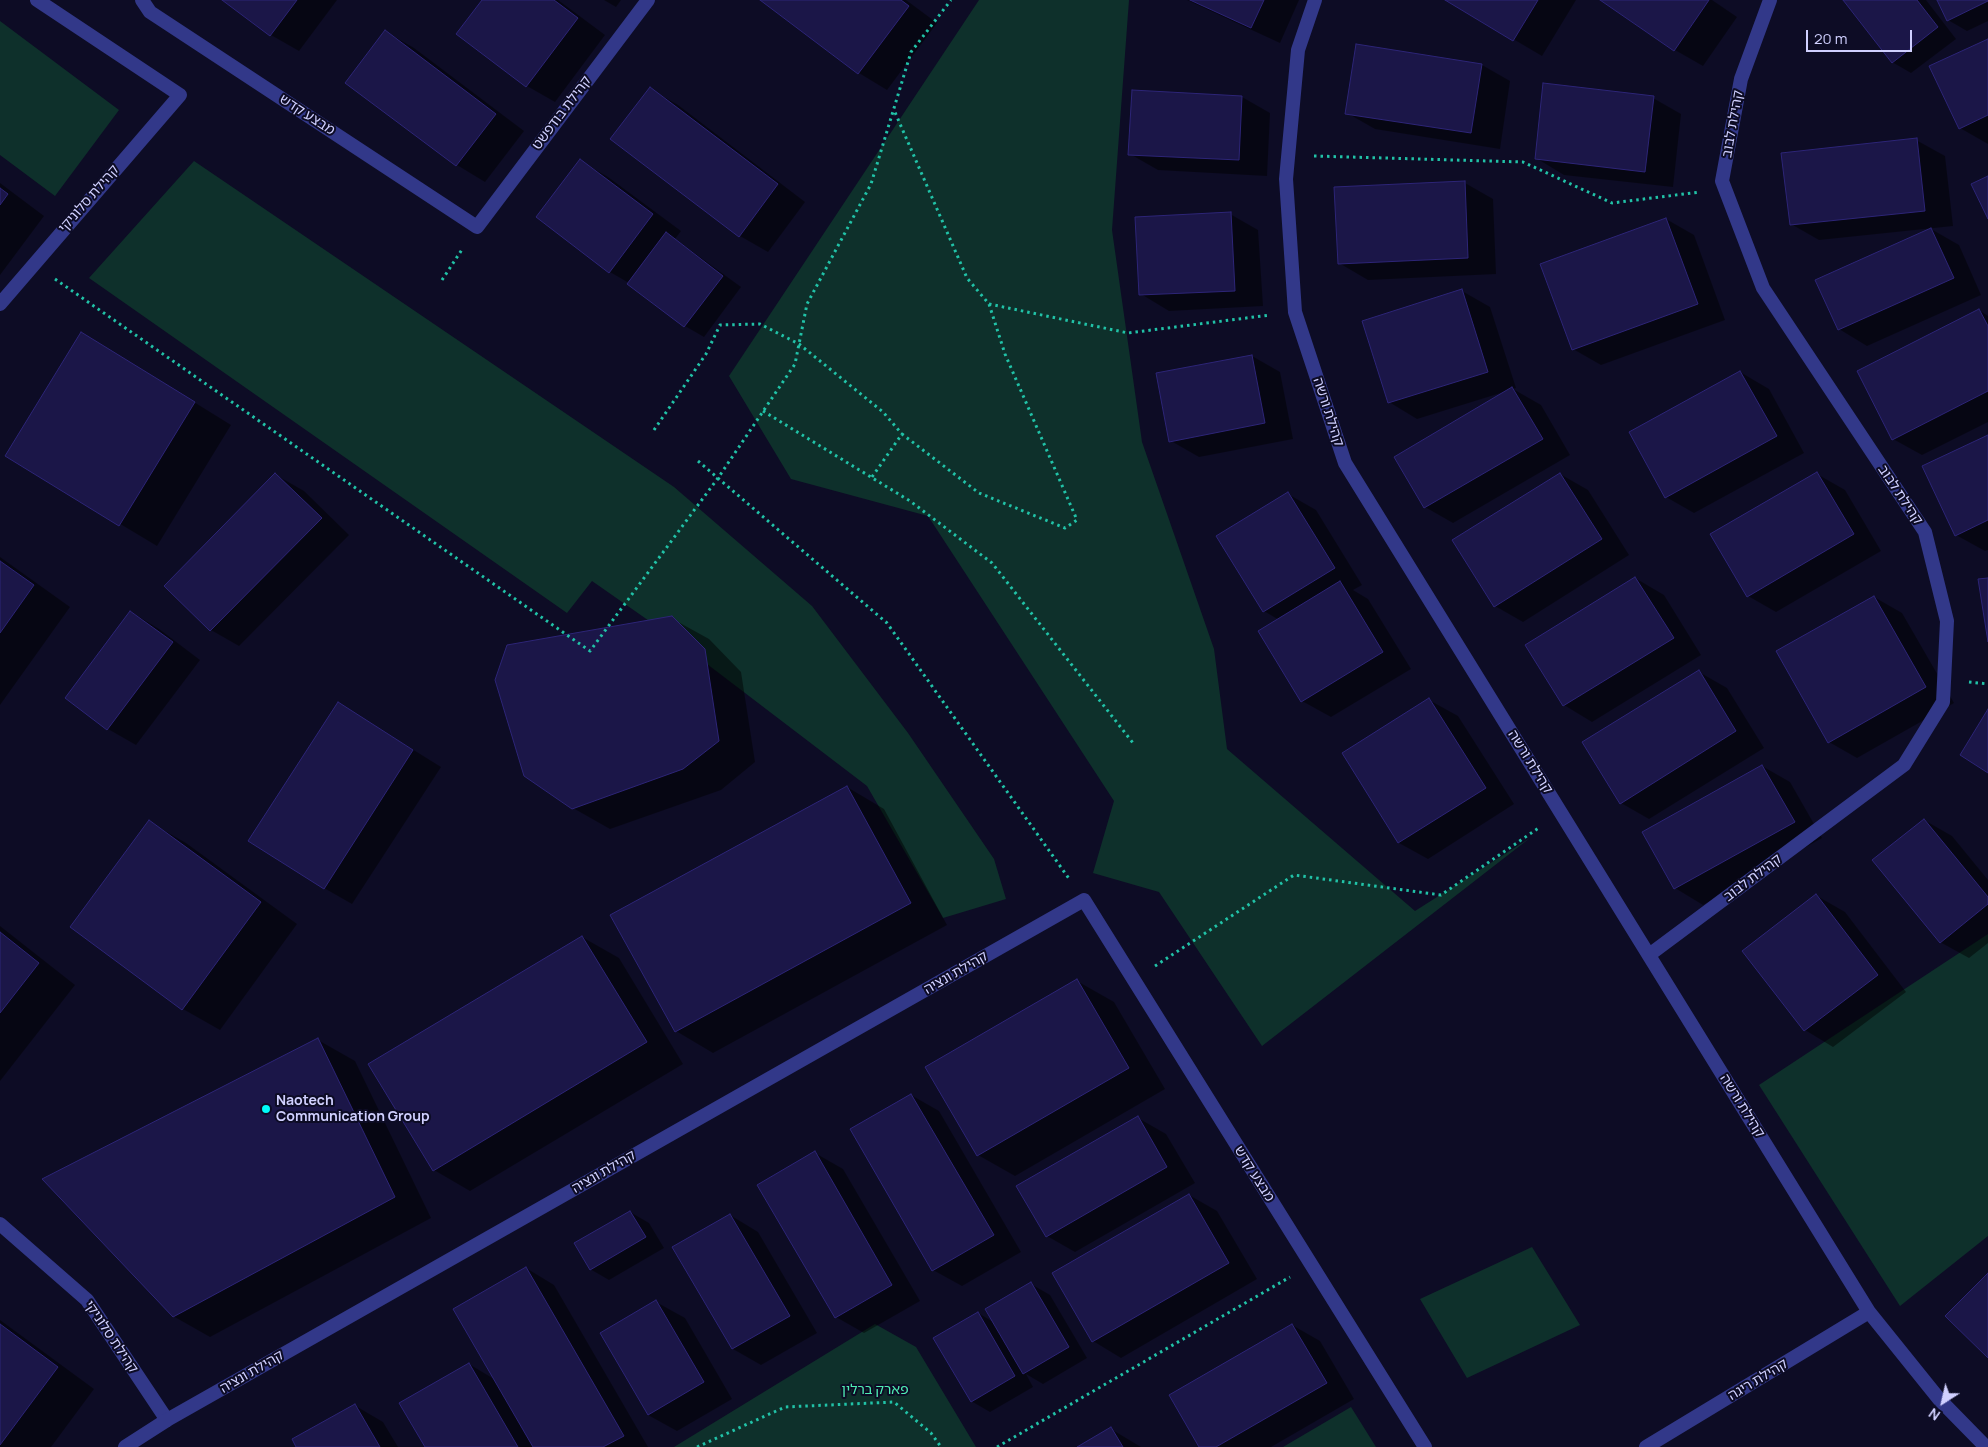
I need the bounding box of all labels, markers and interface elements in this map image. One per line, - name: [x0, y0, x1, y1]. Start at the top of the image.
- scale bar: [1808, 20, 1914, 52]
- text: 20 m: [1814, 28, 1847, 49]
- street label: קהילת בודפשט: [529, 73, 595, 153]
- street label: קהילת לבוב: [1719, 89, 1747, 159]
- street label: מבצע קדש: [276, 91, 338, 139]
- street label: קהילת סלוניקי: [55, 162, 123, 236]
- street label: קהילת ורשה: [1309, 375, 1347, 449]
- street label: קהילת לבוב: [1874, 462, 1926, 528]
- street label: קהילת ורשה: [1504, 727, 1556, 797]
- street label: קהילת לבוב: [1721, 851, 1785, 905]
- street label: קהילת ונציה: [921, 948, 991, 998]
- street label: קהילת ורשה: [1716, 1071, 1768, 1141]
- place label: Naotech Communication Group: [276, 1093, 430, 1126]
- marker: Naotech Communication Group: [260, 1103, 272, 1115]
- street label: מבצע קדש: [1230, 1143, 1278, 1205]
- street label: קהילת ונציה: [569, 1147, 639, 1197]
- street label: קהילת סלוניקי: [81, 1298, 141, 1376]
- street label: קהילת ונציה: [217, 1347, 287, 1397]
- street label: קהילת ריגה: [1725, 1356, 1791, 1404]
- north arrow: [1918, 1377, 1968, 1427]
- park label: פארק ברלין: [841, 1382, 909, 1398]
- text: N: [1925, 1404, 1944, 1425]

